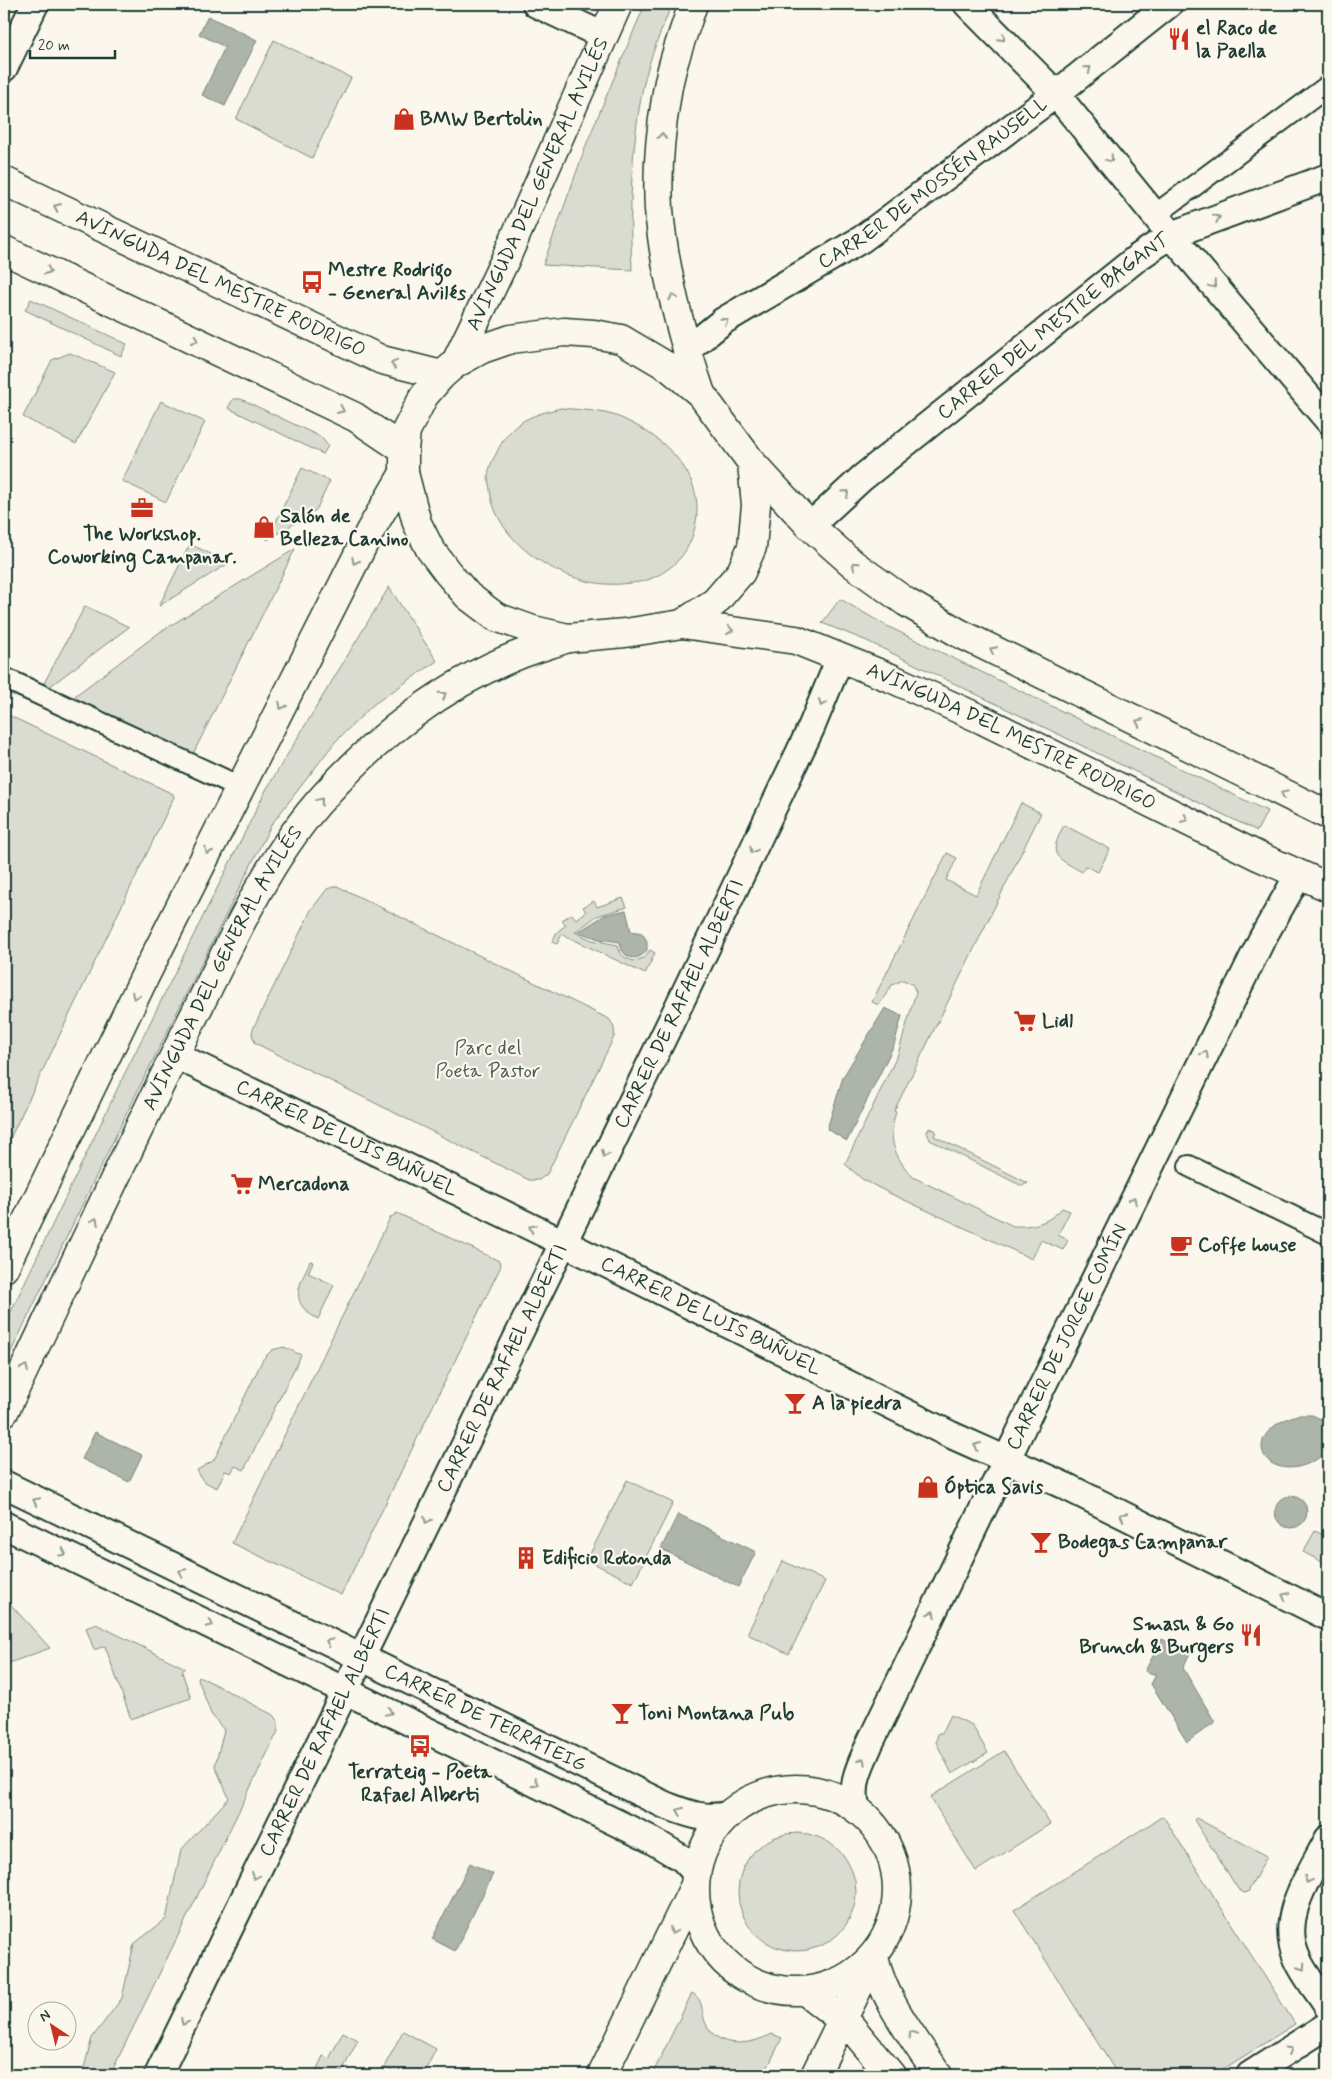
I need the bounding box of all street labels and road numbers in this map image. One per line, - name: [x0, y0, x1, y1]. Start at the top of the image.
- street label: AVINGUDA DEL GENERAL AVILÉS: [460, 33, 615, 335]
- street label: CARRER DE MOSSÉN RAUSELL: [813, 91, 1054, 276]
- street label: AVINGUDA DEL MESTRE RODRIGO: [71, 203, 370, 364]
- street label: CARRER DEL MESTRE BAGANT: [932, 226, 1176, 426]
- street label: AVINGUDA DEL MESTRE RODRIGO: [862, 656, 1161, 817]
- street label: AVINGUDA DEL GENERAL AVILÉS: [136, 820, 309, 1115]
- street label: CARRER DE RAFAEL ALBERTI: [607, 875, 750, 1133]
- street label: CARRER DE LUIS BUÑUEL: [232, 1073, 463, 1203]
- street label: CARRER DE JORGE COMÍN: [1000, 1219, 1134, 1455]
- street label: CARRER DE RAFAEL ALBERTI: [430, 1239, 574, 1497]
- street label: CARRER DE LUIS BUÑUEL: [596, 1250, 826, 1382]
- street label: CARRER DE RAFAEL ALBERTI: [253, 1604, 397, 1861]
- street label: CARRER DE TERRATEIG: [380, 1657, 591, 1778]

